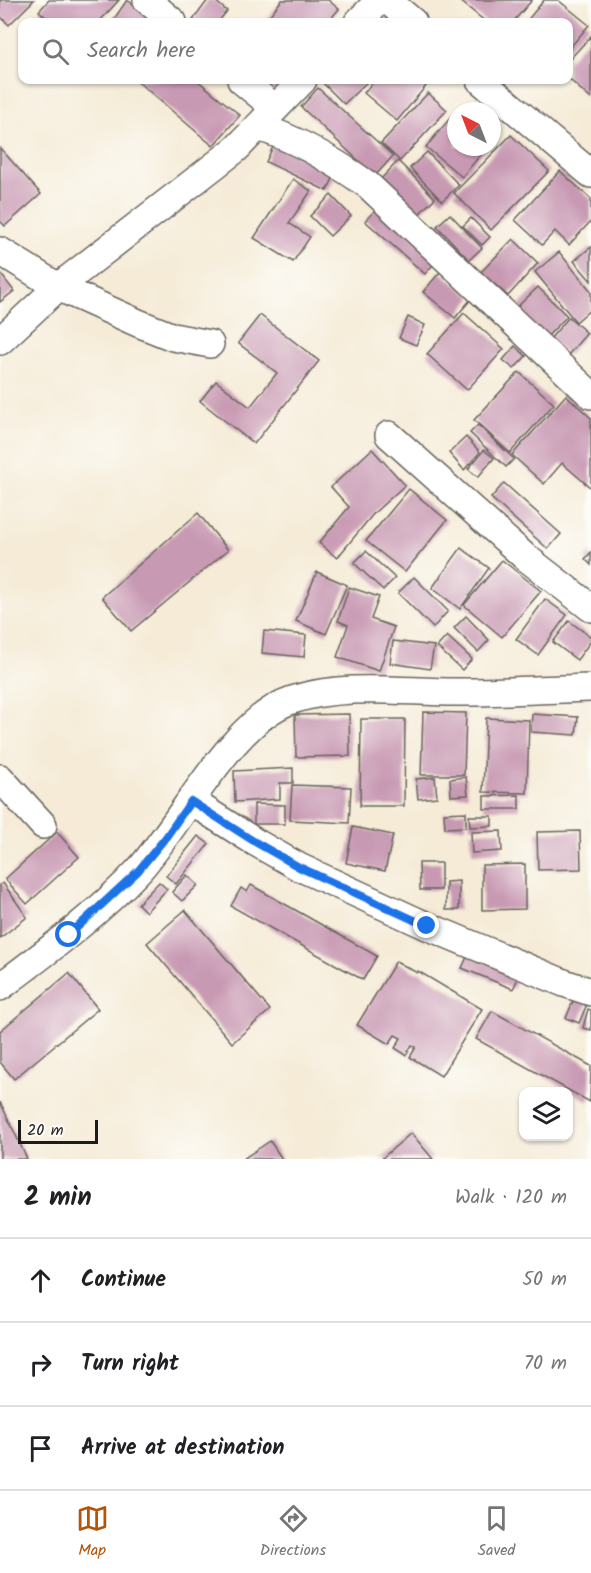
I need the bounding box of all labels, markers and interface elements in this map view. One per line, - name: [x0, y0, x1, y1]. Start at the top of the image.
- search box: [18, 18, 573, 84]
- text: Search here: [87, 34, 195, 69]
- icon: search: [39, 35, 72, 68]
- north arrow: [447, 102, 501, 156]
- route end: [413, 912, 439, 938]
- route start: [55, 921, 81, 947]
- map controls: [519, 1087, 573, 1141]
- button: layers: [519, 1087, 573, 1141]
- scale bar: [18, 1117, 98, 1144]
- text: 20 m: [27, 1118, 63, 1143]
- text: 2 min: [24, 1177, 92, 1219]
- text: Walk · 120 m: [455, 1182, 567, 1214]
- text: Continue: [81, 1263, 166, 1298]
- icon: ahead: [24, 1264, 57, 1297]
- text: 50 m: [522, 1264, 567, 1296]
- text: Turn right: [81, 1347, 179, 1382]
- icon: right: [24, 1348, 57, 1381]
- text: 70 m: [524, 1348, 567, 1380]
- text: Arrive at destination: [81, 1431, 284, 1466]
- icon: arrive: [24, 1432, 57, 1465]
- tab: Map: [76, 1502, 109, 1563]
- tab: Directions: [260, 1502, 326, 1563]
- tab: Saved: [477, 1502, 515, 1563]

